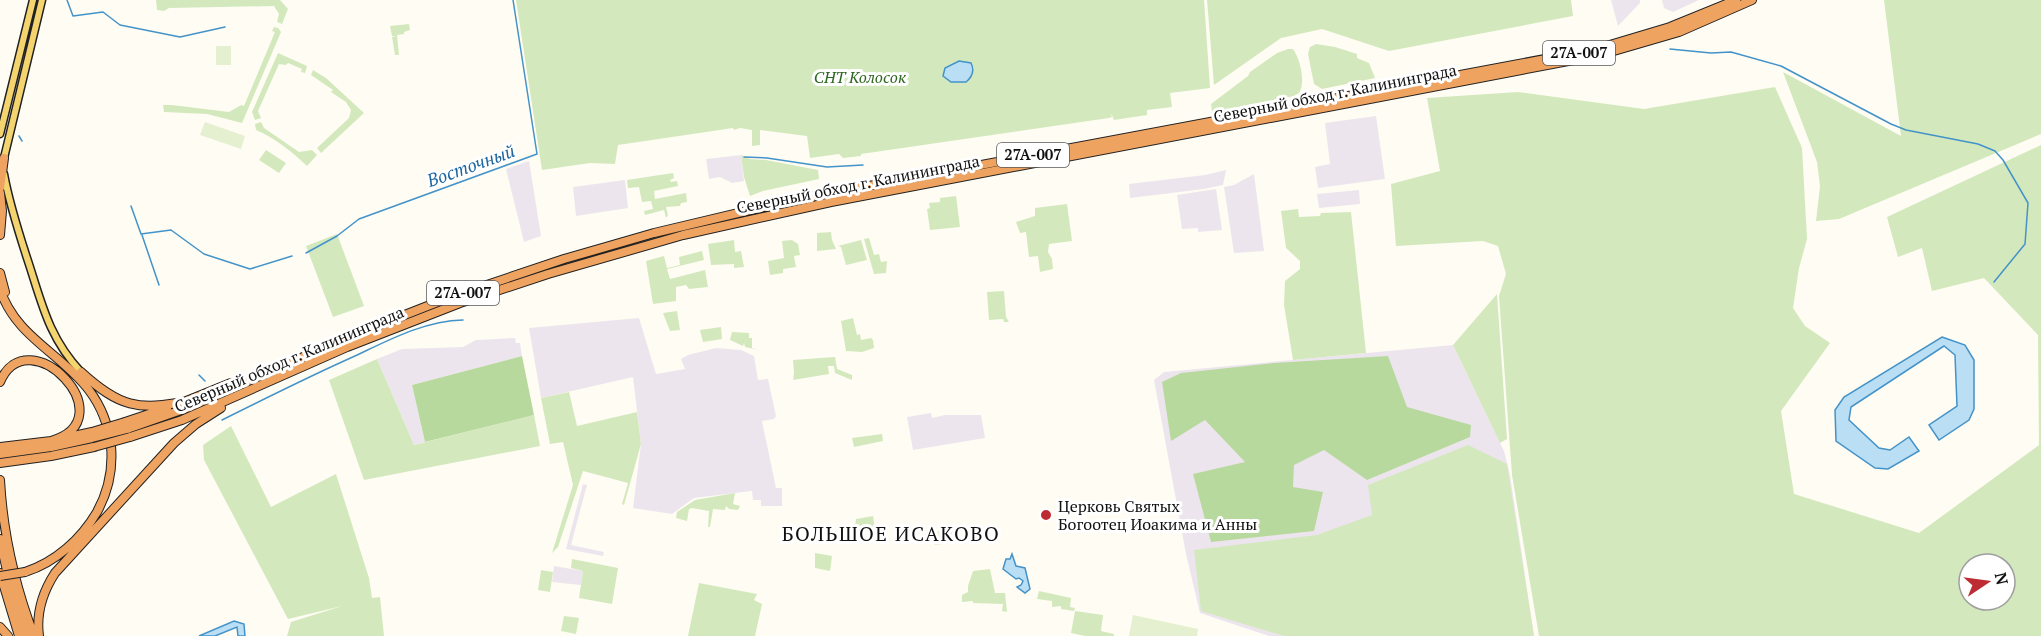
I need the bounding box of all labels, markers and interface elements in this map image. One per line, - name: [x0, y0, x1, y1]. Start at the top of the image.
- road number: 27А-007: [1543, 41, 1615, 65]
- street label: Северный обход г. Калининграда: [1212, 59, 1458, 127]
- park label: СНТ Колосок: [814, 66, 906, 88]
- water label: Восточный: [422, 138, 518, 192]
- road number: 27А-007: [997, 143, 1069, 167]
- street label: Северный обход г. Калининграда: [735, 150, 981, 218]
- road number: 27А-007: [427, 281, 499, 305]
- street label: Северный обход г. Калининграда: [171, 301, 407, 417]
- place label: Церковь Святых Богоотец Иоакима и Анны: [1058, 495, 1257, 535]
- marker: Церковь Святых Богоотец Иоакима и Анны: [1039, 508, 1053, 522]
- district label: БОЛЬШОЕ ИСАКОВО: [782, 520, 1000, 547]
- north arrow: [1957, 552, 2017, 612]
- text: N: [1990, 570, 2014, 587]

